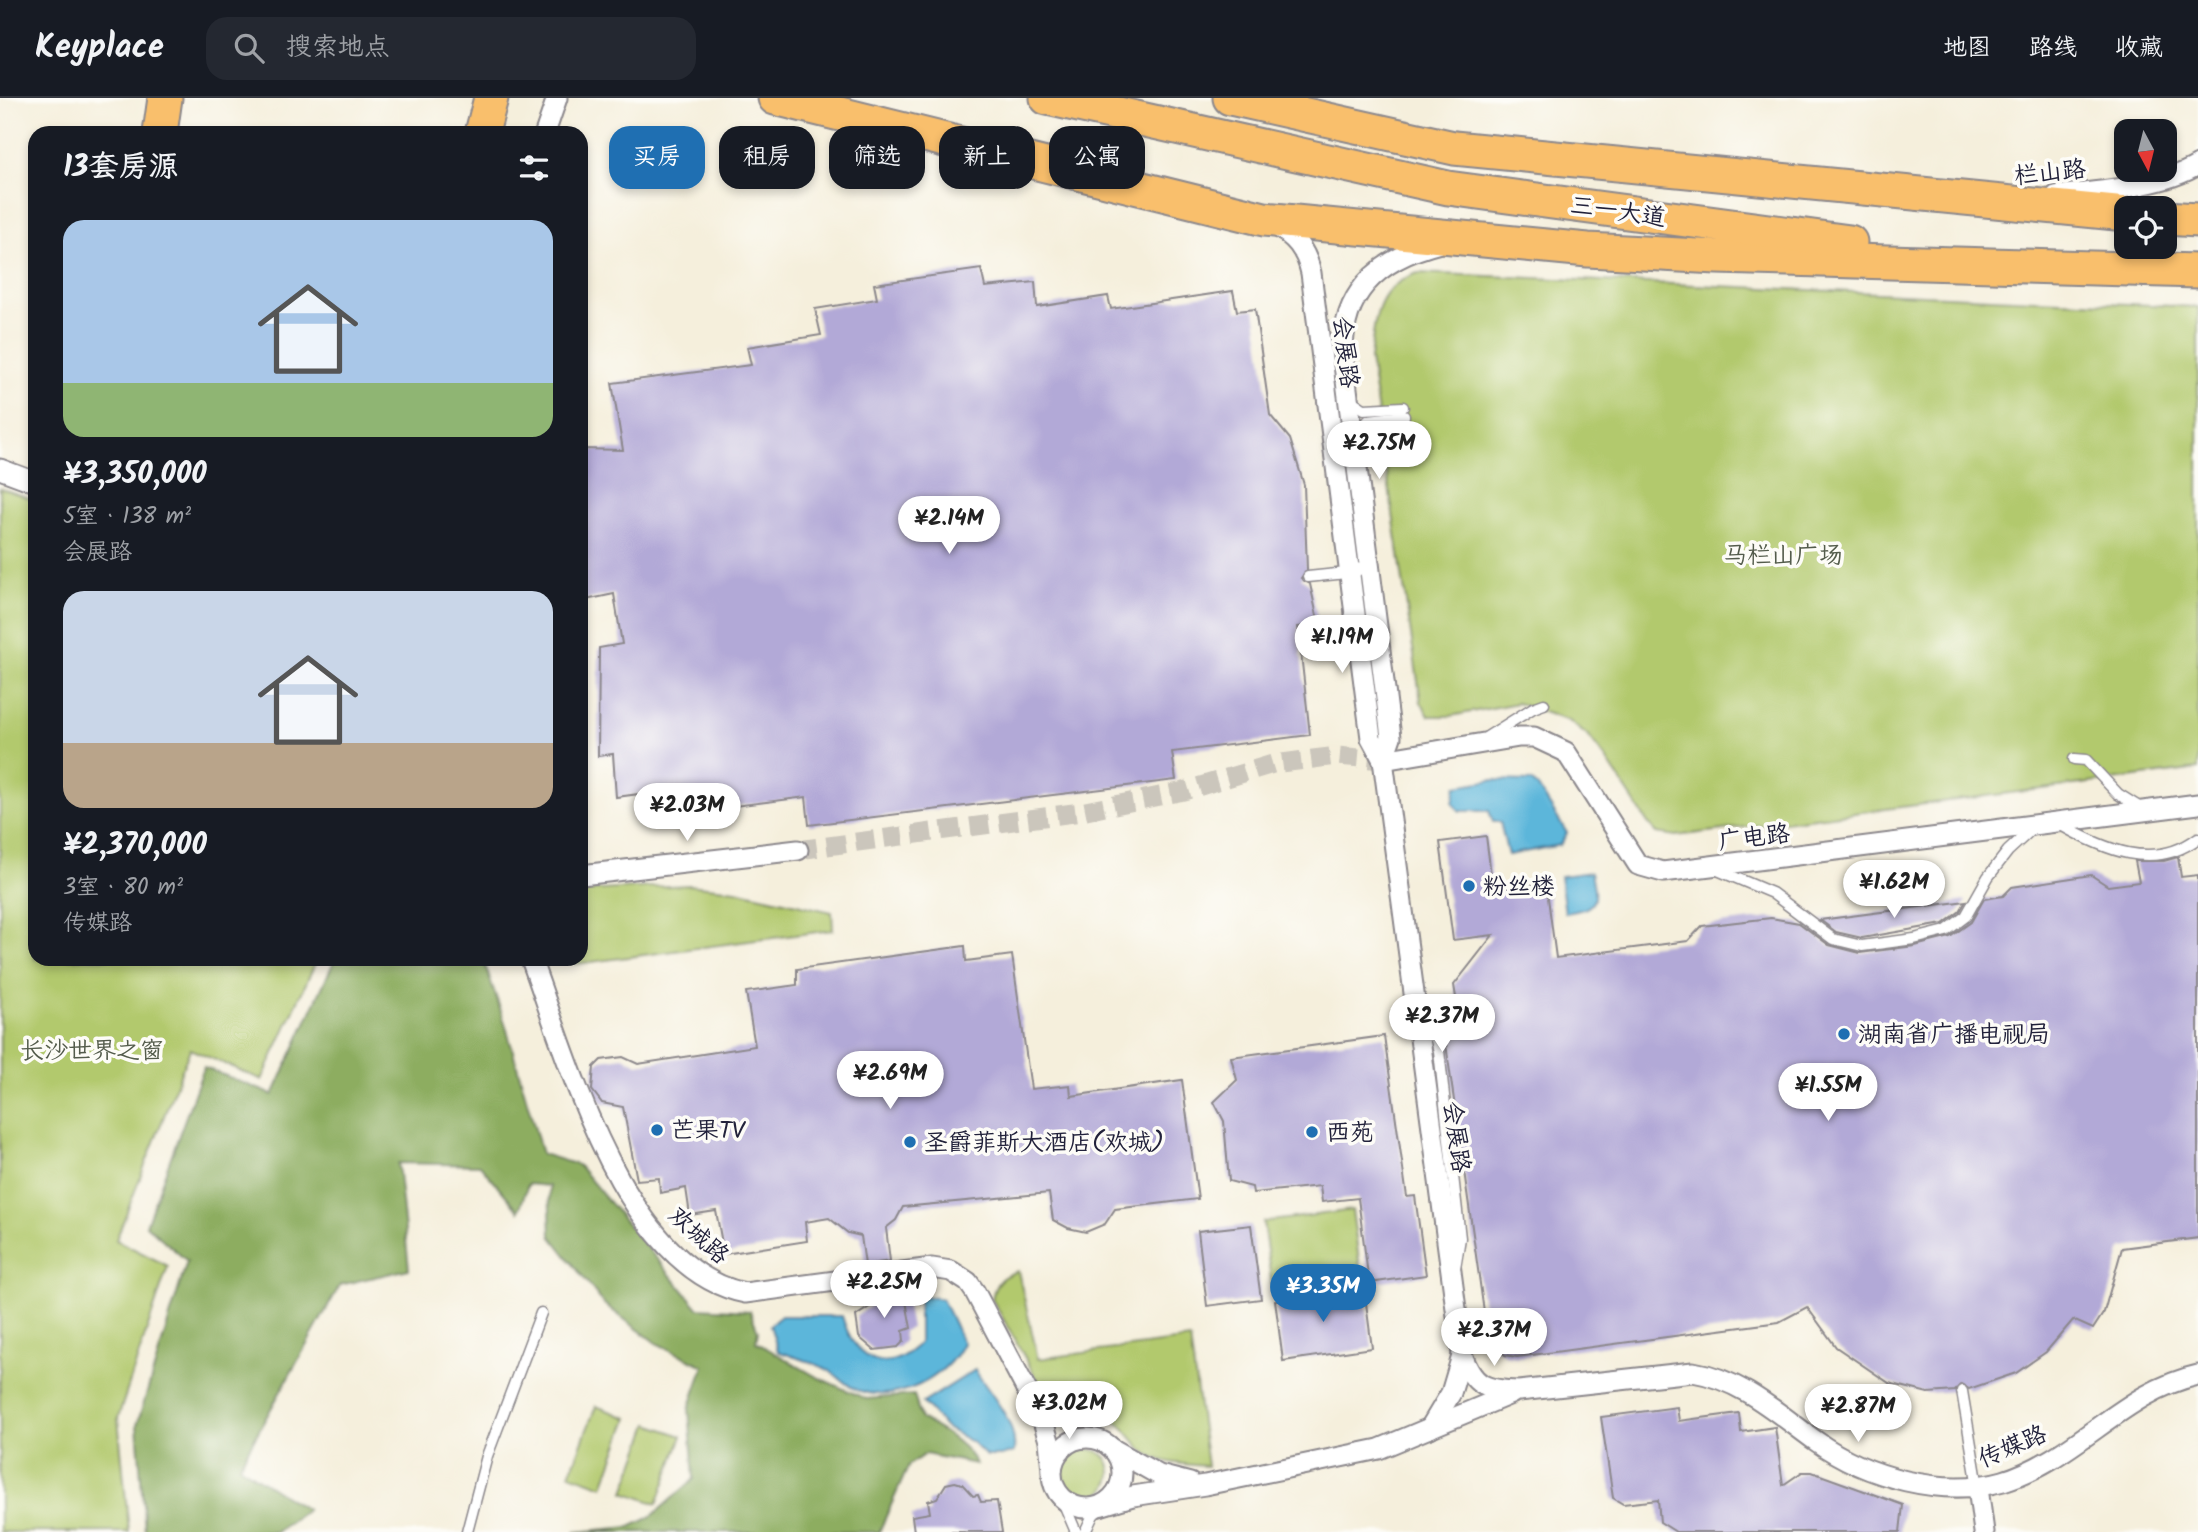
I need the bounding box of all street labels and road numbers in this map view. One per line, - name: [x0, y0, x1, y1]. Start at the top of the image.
- street label: 栏山路: [2012, 150, 2088, 197]
- street label: 三一大道: [1568, 186, 1668, 238]
- street label: 会展路: [1321, 314, 1368, 390]
- street label: 广电路: [1716, 815, 1792, 862]
- street label: 会展路: [1431, 1099, 1480, 1176]
- street label: 欢城路: [658, 1198, 738, 1275]
- street label: 传媒路: [1972, 1415, 2053, 1479]

